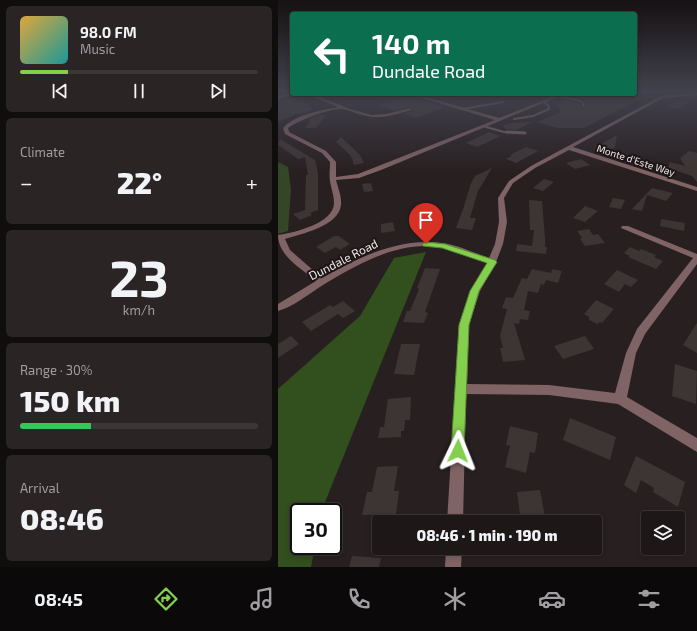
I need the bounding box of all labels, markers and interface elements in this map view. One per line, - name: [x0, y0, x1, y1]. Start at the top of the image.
- text: 98.0 FM: [80, 23, 137, 41]
- text: 140 m: [372, 26, 450, 60]
- icon: left: [306, 28, 358, 80]
- text: Music: [80, 41, 115, 57]
- text: Dundale Road: [372, 60, 485, 82]
- icon: previous: [49, 80, 71, 102]
- icon: pause: [128, 80, 150, 102]
- icon: next: [207, 80, 229, 102]
- street label: Monte d'Este Way: [595, 142, 677, 179]
- text: Climate: [20, 144, 65, 160]
- text: 22°: [117, 164, 162, 200]
- text: −: [20, 169, 33, 195]
- text: +: [246, 169, 258, 195]
- pin: [409, 203, 443, 244]
- icon: arrive: [415, 209, 437, 231]
- street label: Dundale Road: [306, 236, 380, 282]
- text: 23: [109, 245, 169, 307]
- text: km/h: [123, 302, 155, 318]
- text: Range · 30%: [20, 362, 92, 378]
- text: 150 km: [20, 382, 120, 418]
- position arrow: [437, 430, 479, 472]
- text: Arrival: [20, 480, 60, 496]
- text: 08:46: [20, 500, 104, 536]
- speed limit sign: 30: [290, 503, 342, 555]
- map controls: [641, 511, 685, 555]
- button: layers: [641, 511, 685, 555]
- text: 08:46 · 1 min · 190 m: [416, 526, 558, 544]
- icon: directions: [152, 585, 180, 613]
- icon: music: [248, 585, 276, 613]
- icon: phone: [345, 585, 373, 613]
- icon: climate: [441, 585, 469, 613]
- icon: car: [538, 585, 566, 613]
- icon: filters: [635, 585, 663, 613]
- text: 08:45: [34, 588, 83, 610]

